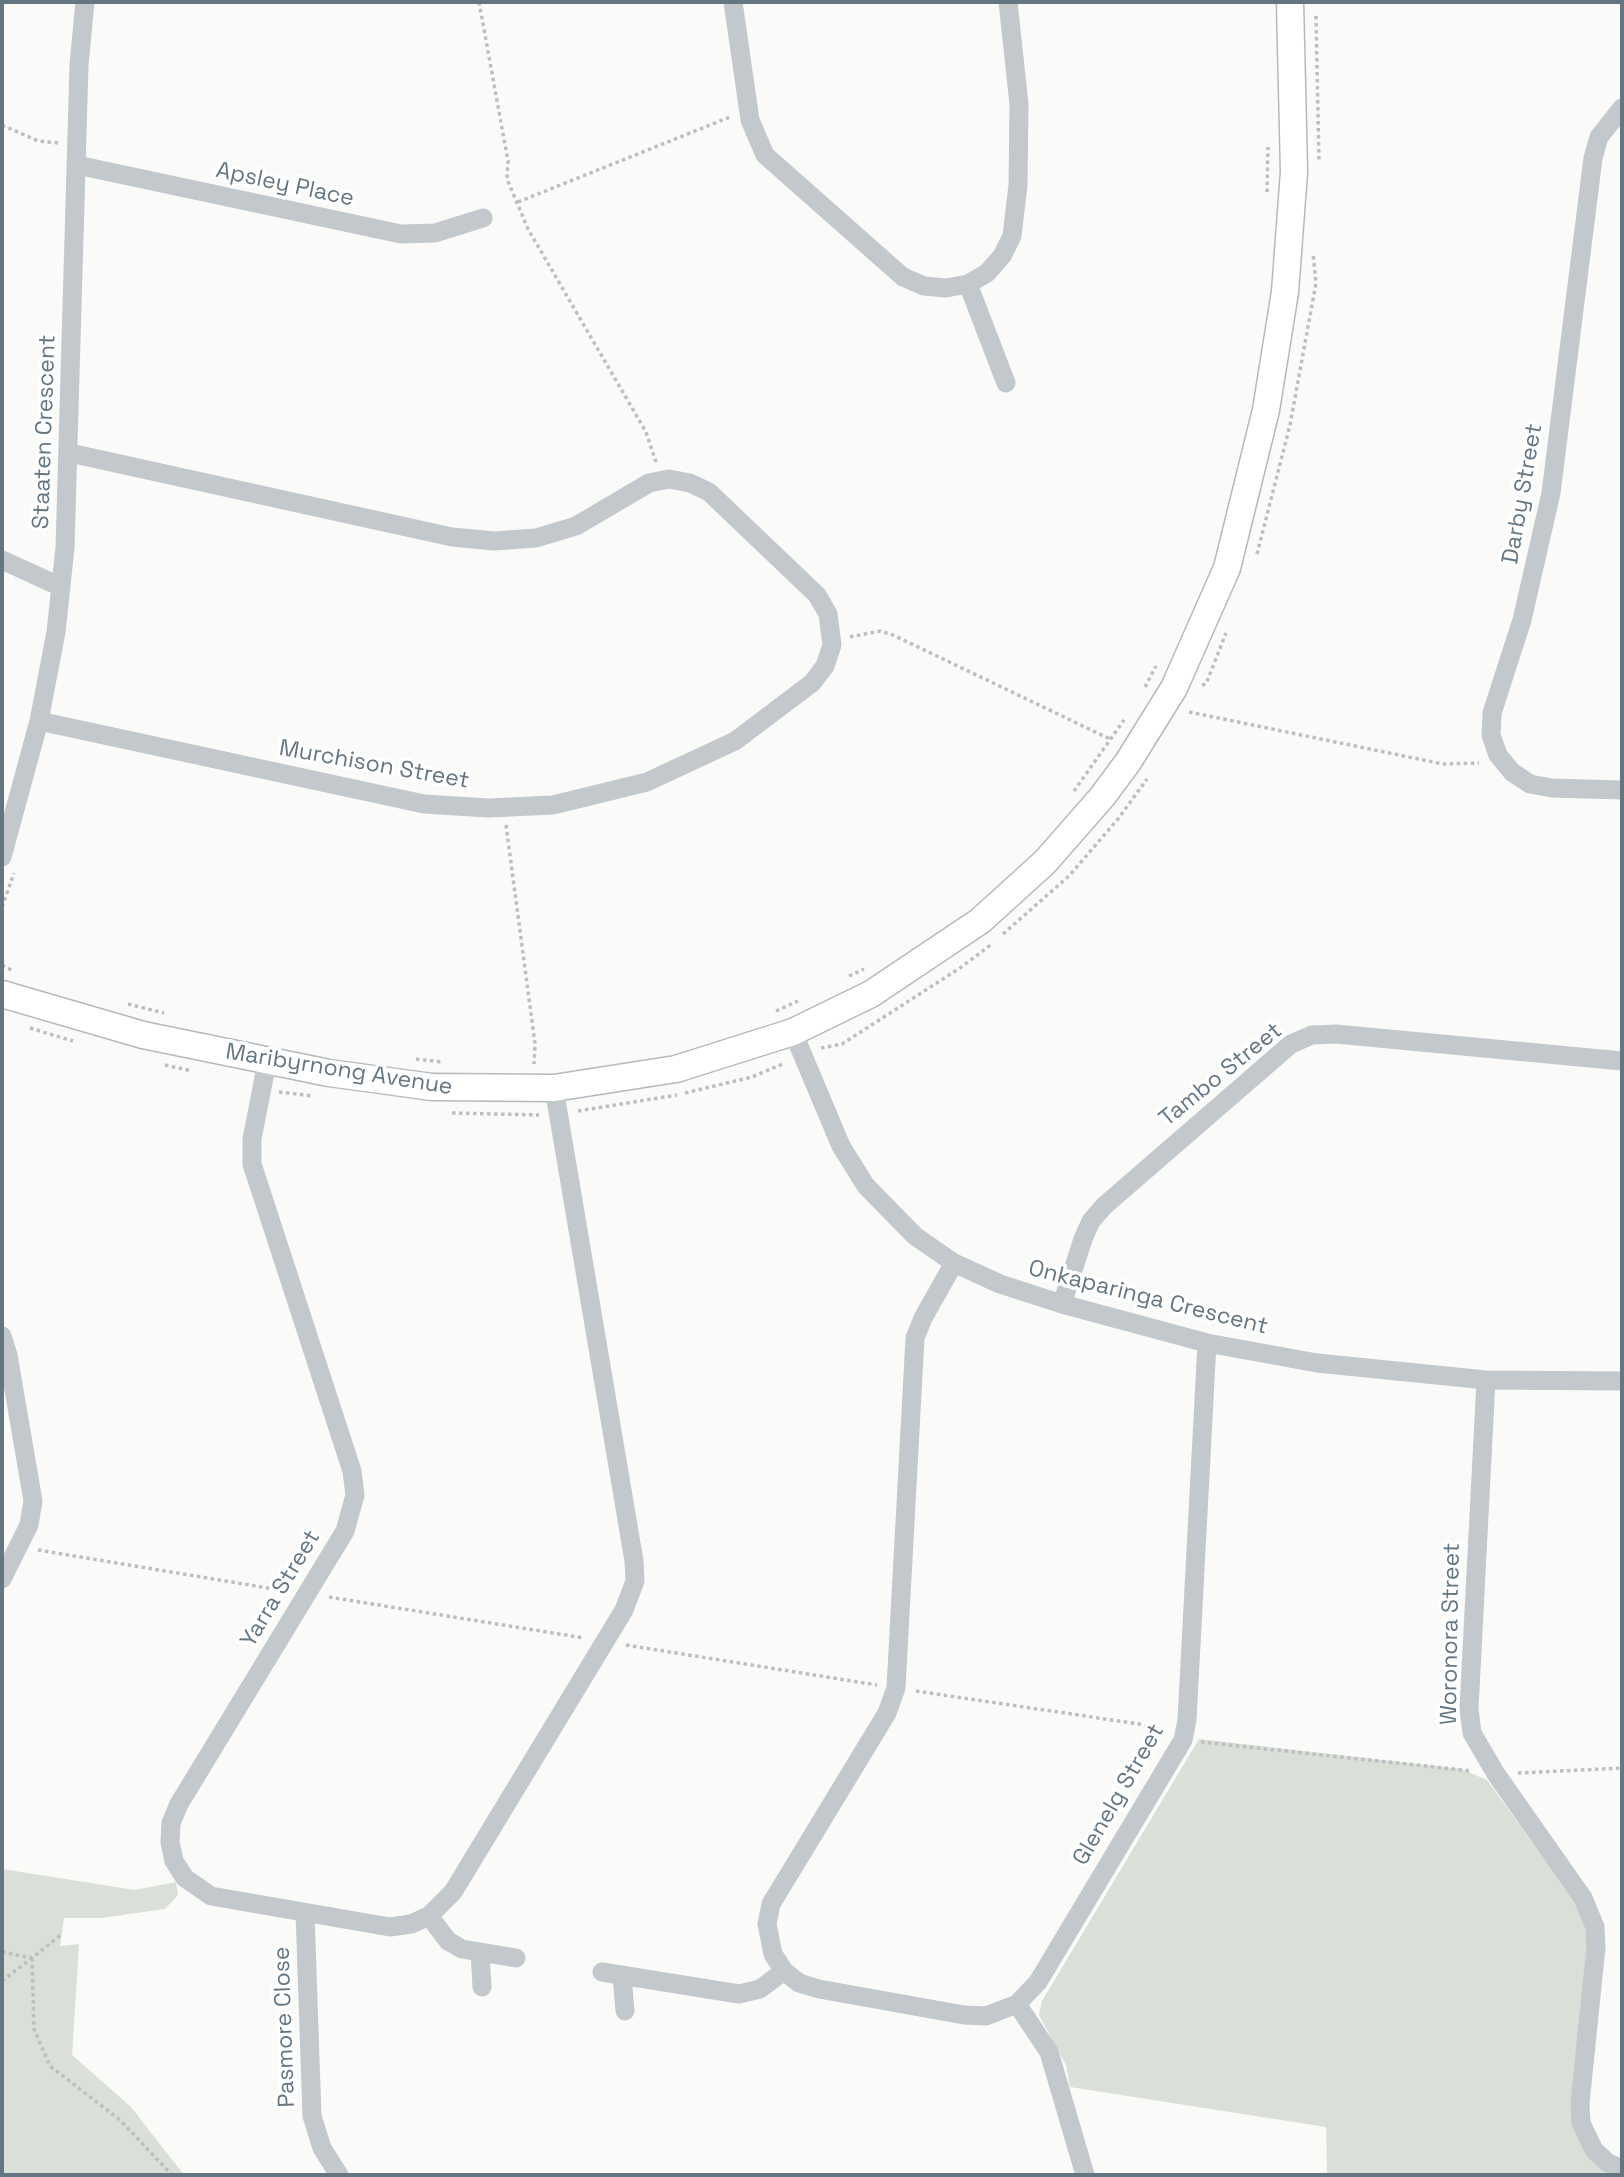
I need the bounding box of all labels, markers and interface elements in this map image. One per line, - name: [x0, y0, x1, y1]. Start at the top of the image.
- street label: Apsley Place: [213, 157, 357, 213]
- street label: Staaten Crescent: [28, 334, 62, 530]
- street label: Darby Street: [1497, 422, 1549, 566]
- street label: Murchison Street: [277, 735, 471, 795]
- street label: Tambo Street: [1154, 1017, 1288, 1133]
- street label: Maribyrnong Avenue: [224, 1038, 454, 1102]
- street label: Onkaparinga Crescent: [1025, 1255, 1271, 1341]
- street label: Yarra Street: [235, 1525, 327, 1653]
- street label: Woronora Street: [1436, 1543, 1466, 1725]
- street label: Glenelg Street: [1067, 1719, 1171, 1871]
- street label: Pasmore Close: [268, 1946, 302, 2108]

